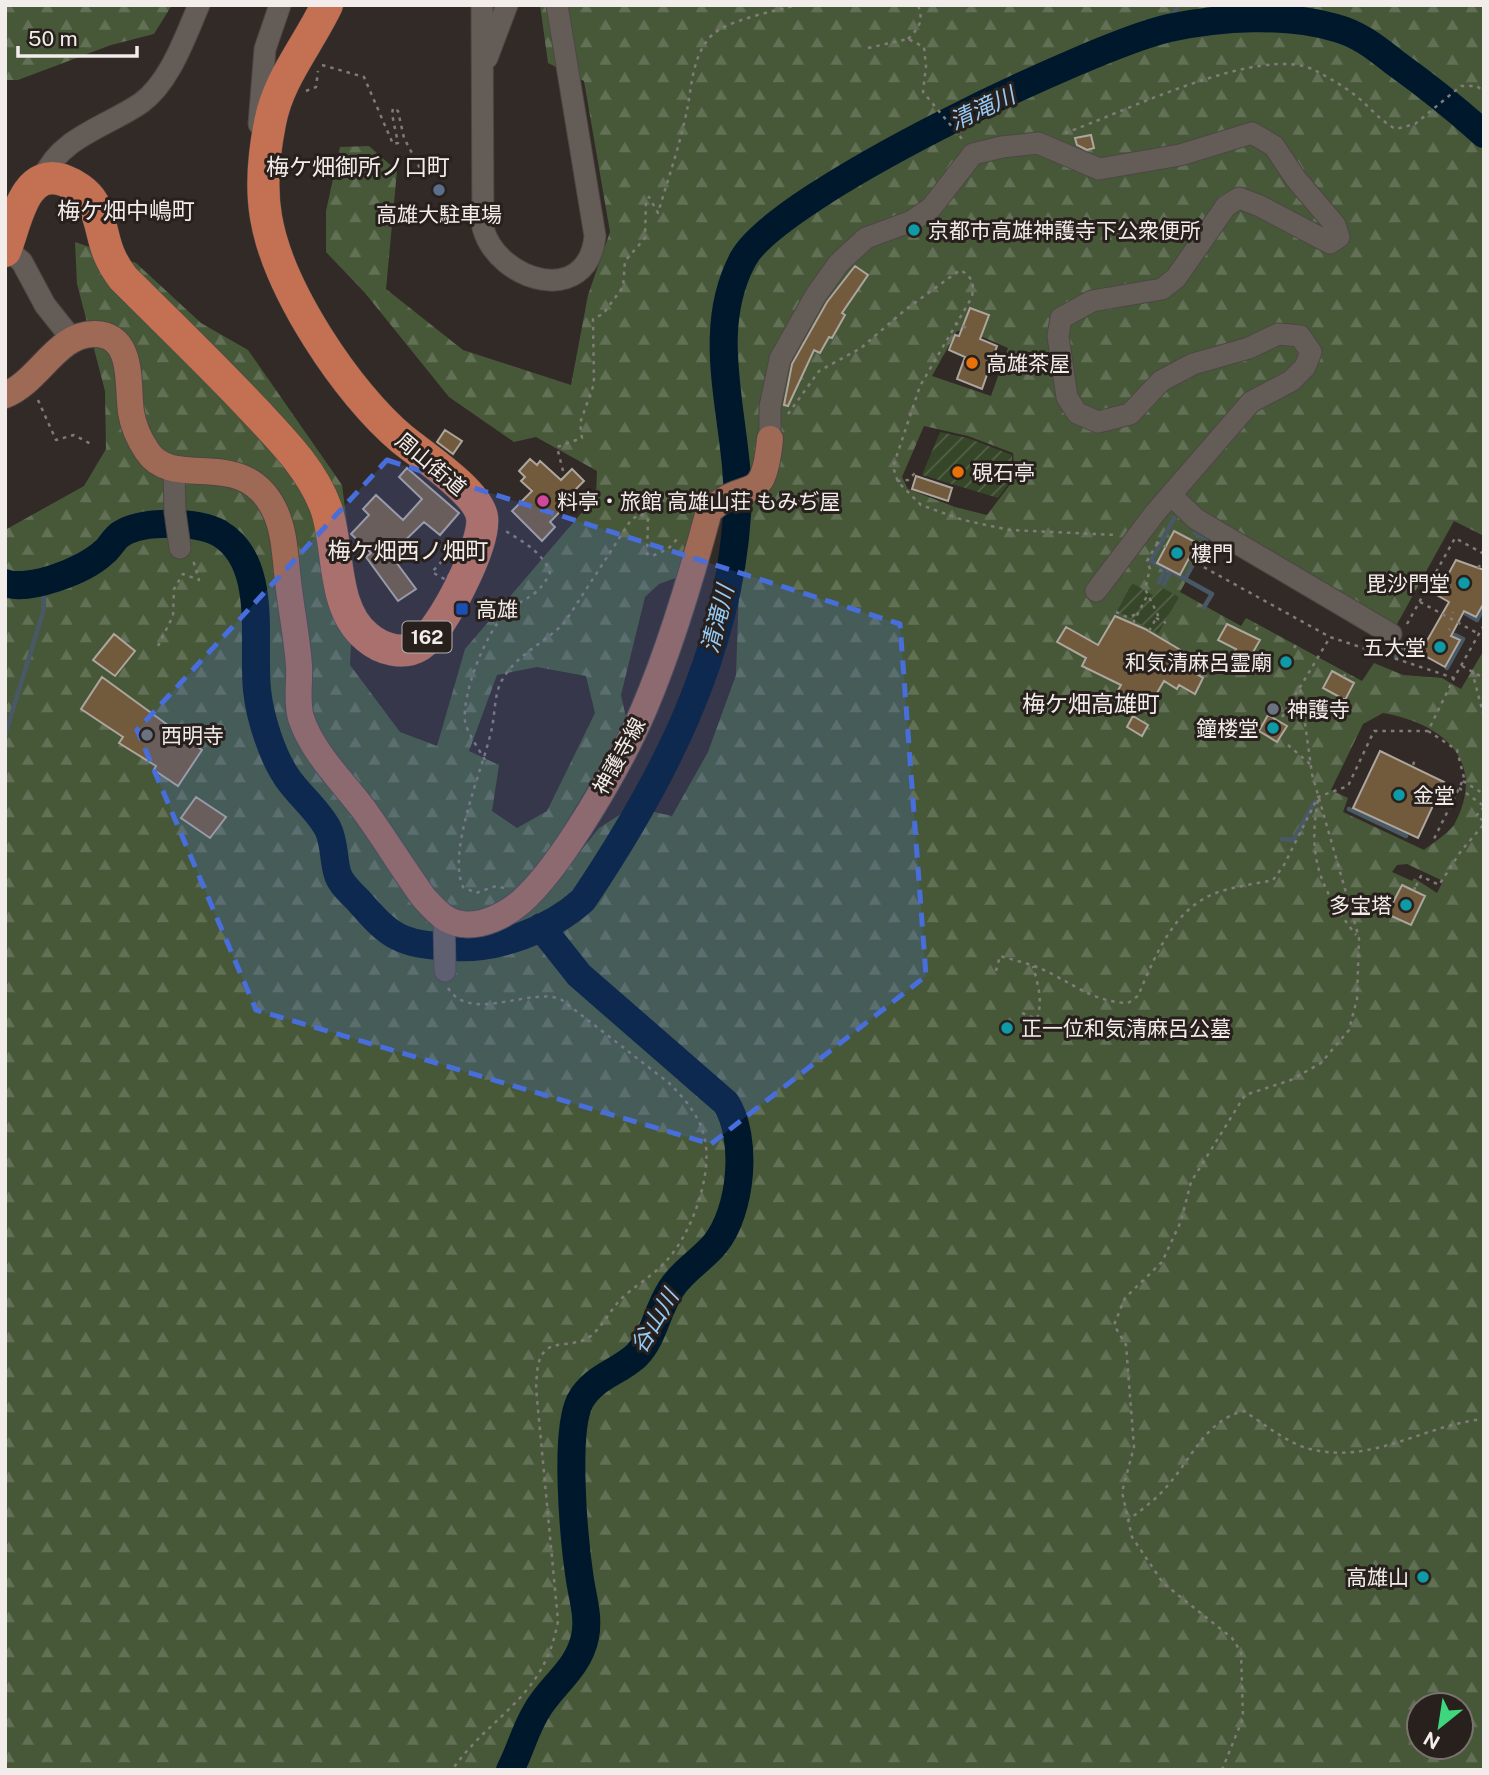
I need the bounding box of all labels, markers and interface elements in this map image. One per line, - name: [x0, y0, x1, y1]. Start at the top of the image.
- scale bar: [18, 14, 136, 58]
- text: 50 m: [28, 26, 78, 51]
- water label: 清滝川: [945, 80, 1022, 135]
- district label: 梅ケ畑御所ノ口町: [266, 153, 450, 180]
- marker: 高雄大駐車場: [431, 182, 447, 198]
- district label: 梅ケ畑中嶋町: [57, 197, 195, 224]
- place label: 高雄大駐車場: [376, 202, 502, 227]
- place label: 京都市高雄神護寺下公衆便所: [928, 218, 1201, 243]
- marker: 京都市高雄神護寺下公衆便所: [906, 222, 922, 238]
- place label: 高雄茶屋: [986, 351, 1070, 376]
- marker: 高雄茶屋: [964, 355, 980, 371]
- street label: 周山街道: [391, 427, 471, 501]
- place label: 硯石亭: [972, 460, 1035, 485]
- marker: 硯石亭: [950, 464, 966, 480]
- place label: 料亭・旅館 高雄山荘 もみぢ屋: [557, 489, 840, 514]
- marker: 料亭・旅館 高雄山荘 もみぢ屋: [535, 493, 551, 509]
- district label: 梅ケ畑西ノ畑町: [328, 537, 489, 564]
- place label: 樓門: [1191, 541, 1233, 566]
- marker: 樓門: [1169, 545, 1185, 561]
- place label: 毘沙門堂: [1366, 571, 1450, 596]
- marker: 毘沙門堂: [1456, 575, 1472, 591]
- water label: 清滝川: [696, 579, 739, 656]
- place label: 高雄: [476, 597, 518, 622]
- marker: 高雄: [454, 601, 470, 617]
- road number: 162: [402, 622, 452, 652]
- place label: 五大堂: [1363, 635, 1426, 660]
- marker: 五大堂: [1432, 639, 1448, 655]
- place label: 和気清麻呂霊廟: [1125, 650, 1272, 675]
- marker: 和気清麻呂霊廟: [1278, 654, 1294, 670]
- district label: 梅ケ畑高雄町: [1022, 690, 1160, 717]
- place label: 神護寺: [1287, 697, 1350, 722]
- marker: 神護寺: [1265, 701, 1281, 717]
- street label: 神護寺線: [588, 713, 650, 799]
- place label: 鐘楼堂: [1196, 716, 1259, 741]
- marker: 鐘楼堂: [1265, 720, 1281, 736]
- place label: 西明寺: [161, 723, 224, 748]
- marker: 西明寺: [139, 727, 155, 743]
- place label: 金堂: [1413, 783, 1455, 808]
- marker: 金堂: [1391, 787, 1407, 803]
- place label: 多宝塔: [1329, 893, 1392, 918]
- marker: 多宝塔: [1398, 897, 1414, 913]
- place label: 正一位和気清麻呂公墓: [1021, 1016, 1231, 1041]
- marker: 正一位和気清麻呂公墓: [999, 1020, 1015, 1036]
- water label: 谷山川: [625, 1282, 685, 1358]
- place label: 高雄山: [1346, 1565, 1409, 1590]
- marker: 高雄山: [1415, 1569, 1431, 1585]
- north arrow: [1405, 1691, 1475, 1761]
- text: N: [1420, 1727, 1443, 1754]

